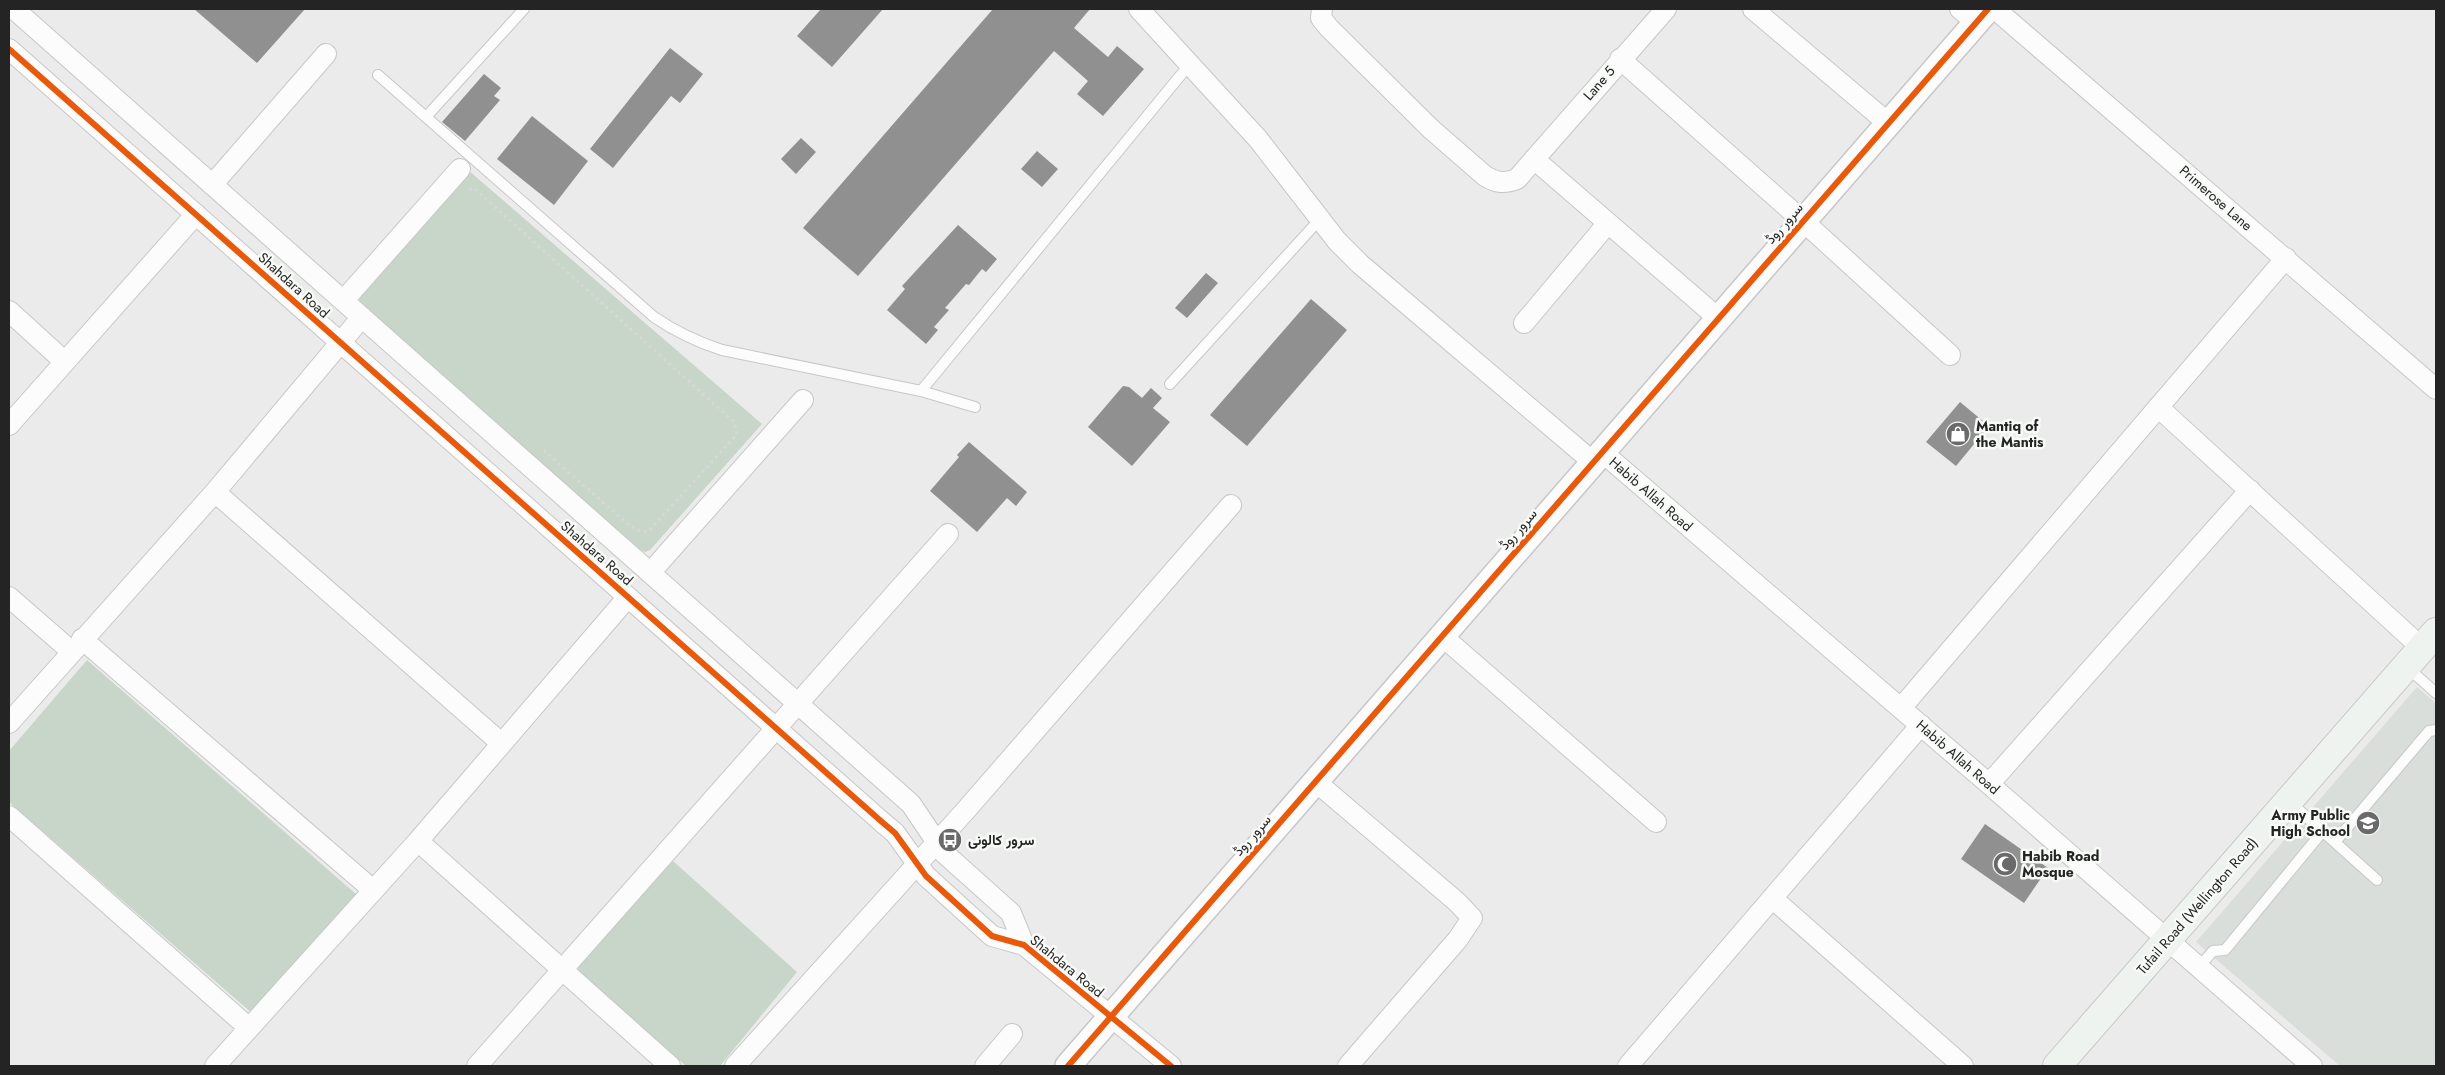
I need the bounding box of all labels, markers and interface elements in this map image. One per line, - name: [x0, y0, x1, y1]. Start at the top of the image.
- street label: Lane 5: [1578, 61, 1620, 105]
- street label: Primerose Lane: [2175, 161, 2257, 235]
- street label: سرور روڈ: [1760, 198, 1808, 248]
- street label: Shahdara Road: [254, 248, 334, 322]
- place label: Mantiq of the Mantis: [1976, 416, 2044, 452]
- shop icon: Mantiq of the Mantis: [1945, 421, 1971, 447]
- street label: Habib Allah Road: [1605, 452, 1697, 536]
- street label: سرور روڈ: [1494, 504, 1542, 554]
- street label: Shahdara Road: [557, 516, 637, 590]
- street label: Habib Allah Road: [1912, 715, 2004, 799]
- place label: Army Public High School: [2270, 805, 2350, 841]
- street label: سرور روڈ: [1228, 810, 1276, 860]
- school or university icon: Army Public High School: [2355, 810, 2381, 836]
- bus stop icon: سرور کالونی: [937, 827, 963, 853]
- place label: سرور کالونی: [968, 830, 1034, 850]
- street label: Tufail Road (Wellington Road): [2132, 833, 2262, 979]
- place label: Habib Road Mosque: [2022, 846, 2099, 882]
- mosque icon: Habib Road Mosque: [1992, 851, 2018, 877]
- street label: Shahdara Road: [1026, 930, 1108, 1002]

